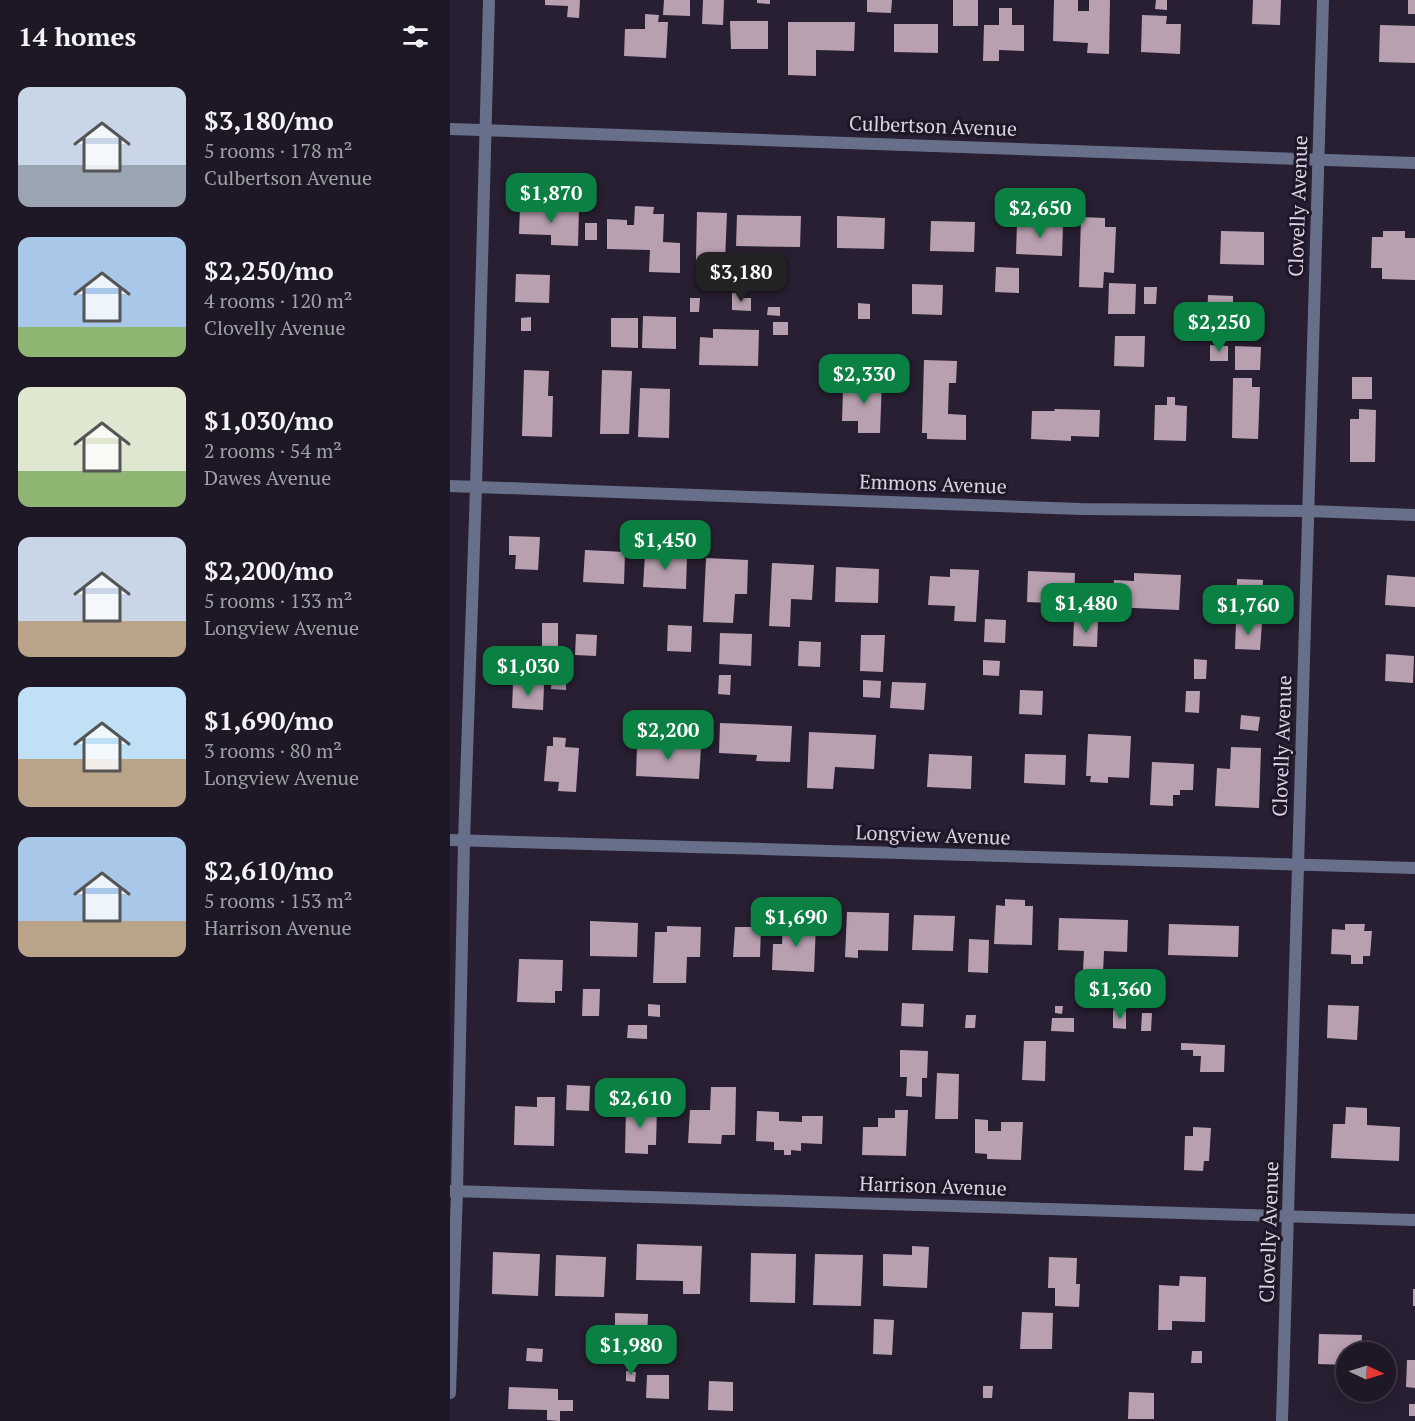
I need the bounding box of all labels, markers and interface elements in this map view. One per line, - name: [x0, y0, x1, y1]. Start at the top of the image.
- text: 14 homes: [18, 19, 136, 53]
- icon: filters: [399, 20, 432, 53]
- text: $3,180/mo: [204, 103, 334, 137]
- street label: Culbertson Avenue: [849, 109, 1017, 142]
- icon: home: [66, 111, 138, 183]
- street label: Clovelly Avenue: [1282, 135, 1313, 277]
- text: 5 rooms · 178 m²: [204, 137, 352, 164]
- text: Culbertson Avenue: [204, 164, 372, 191]
- pin: $1,870: [502, 173, 600, 224]
- text: $1,870: [520, 179, 582, 206]
- pin: $2,650: [991, 188, 1089, 239]
- text: $2,650: [1009, 194, 1071, 221]
- pin: $3,180: [692, 252, 790, 303]
- text: $2,250/mo: [204, 253, 334, 287]
- text: $3,180: [710, 258, 772, 285]
- icon: home: [66, 261, 138, 333]
- text: 4 rooms · 120 m²: [204, 287, 352, 314]
- pin: $2,250: [1170, 302, 1268, 353]
- text: $2,250: [1188, 308, 1250, 335]
- text: Clovelly Avenue: [204, 314, 346, 341]
- pin: $2,330: [815, 354, 913, 405]
- text: $2,330: [833, 360, 895, 387]
- text: $1,030/mo: [204, 403, 334, 437]
- icon: home: [66, 411, 138, 483]
- text: 2 rooms · 54 m²: [204, 437, 342, 464]
- text: Dawes Avenue: [204, 464, 331, 491]
- street label: Emmons Avenue: [859, 467, 1007, 500]
- pin: $1,450: [616, 520, 714, 571]
- text: $1,450: [634, 526, 696, 553]
- text: $2,200/mo: [204, 553, 334, 587]
- icon: home: [66, 561, 138, 633]
- pin: $1,480: [1037, 583, 1135, 634]
- pin: $1,760: [1199, 585, 1297, 636]
- text: 5 rooms · 133 m²: [204, 587, 352, 614]
- text: $1,480: [1055, 589, 1117, 616]
- text: $1,760: [1217, 591, 1279, 618]
- text: Longview Avenue: [204, 614, 359, 641]
- pin: $1,030: [479, 646, 577, 697]
- text: $1,030: [497, 652, 559, 679]
- street label: Clovelly Avenue: [1266, 675, 1297, 817]
- text: $1,690/mo: [204, 703, 334, 737]
- pin: $2,200: [619, 710, 717, 761]
- icon: home: [66, 711, 138, 783]
- text: $2,200: [637, 716, 699, 743]
- text: 3 rooms · 80 m²: [204, 737, 342, 764]
- text: Longview Avenue: [204, 764, 359, 791]
- street label: Longview Avenue: [855, 818, 1011, 851]
- text: $2,610/mo: [204, 853, 334, 887]
- icon: home: [66, 861, 138, 933]
- text: 5 rooms · 153 m²: [204, 887, 352, 914]
- pin: $1,690: [747, 897, 845, 948]
- text: $1,690: [765, 903, 827, 930]
- text: Harrison Avenue: [204, 914, 352, 941]
- pin: $1,360: [1071, 969, 1169, 1020]
- text: $1,360: [1089, 975, 1151, 1002]
- pin: $2,610: [591, 1078, 689, 1129]
- text: $2,610: [609, 1084, 671, 1111]
- street label: Clovelly Avenue: [1253, 1161, 1284, 1303]
- street label: Harrison Avenue: [859, 1169, 1007, 1202]
- pin: $1,980: [582, 1325, 680, 1376]
- text: $1,980: [600, 1331, 662, 1358]
- north arrow: [1336, 1342, 1396, 1402]
- map controls: [1336, 1342, 1396, 1402]

